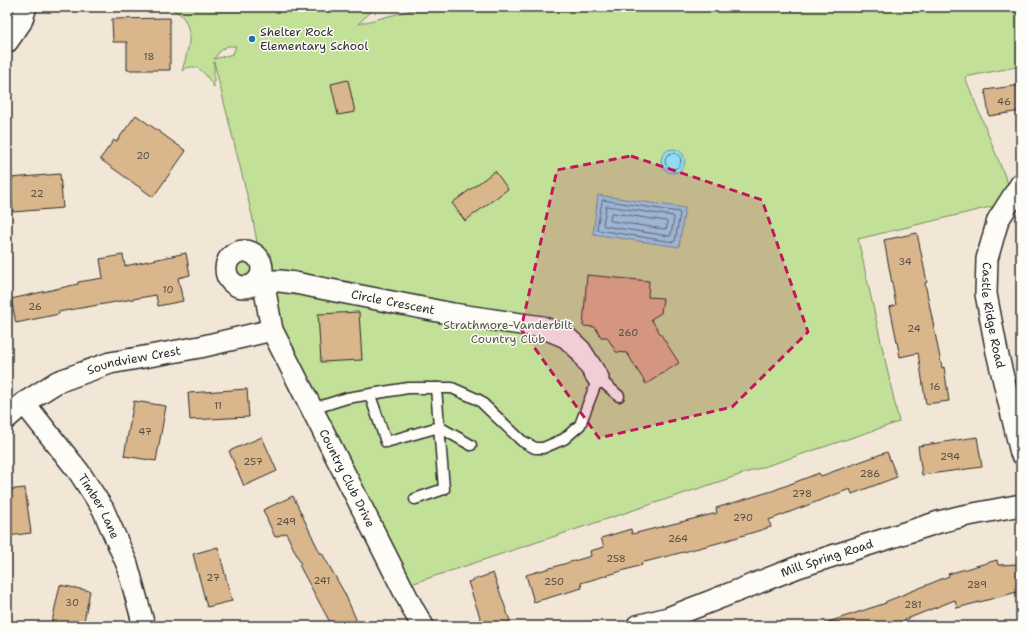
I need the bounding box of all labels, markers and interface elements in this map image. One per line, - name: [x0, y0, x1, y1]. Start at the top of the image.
- place label: Shelter Rock Elementary School: [260, 24, 368, 54]
- marker: Shelter Rock Elementary School: [247, 34, 257, 44]
- house number: 18: [143, 50, 155, 63]
- house number: 46: [997, 95, 1011, 108]
- house number: 20: [136, 149, 150, 162]
- house number: 22: [30, 187, 44, 200]
- house number: 34: [898, 255, 912, 268]
- street label: Castle Ridge Road: [978, 262, 1009, 370]
- house number: 10: [163, 283, 173, 296]
- street label: Circle Crescent: [350, 286, 436, 318]
- house number: 26: [28, 300, 42, 313]
- park label: Strathmore-Vanderbilt Country Club: [443, 317, 573, 347]
- house number: 24: [907, 322, 921, 335]
- house number: 260: [618, 326, 638, 339]
- street label: Soundview Crest: [85, 343, 182, 379]
- house number: 16: [930, 380, 940, 393]
- house number: 11: [214, 399, 222, 412]
- house number: 47: [138, 425, 152, 438]
- street label: Country Club Drive: [315, 426, 379, 530]
- house number: 294: [940, 450, 960, 463]
- house number: 257: [243, 455, 263, 468]
- house number: 286: [860, 467, 880, 480]
- street label: Timber Lane: [74, 471, 123, 542]
- house number: 278: [792, 487, 812, 500]
- house number: 270: [733, 511, 753, 524]
- house number: 249: [276, 515, 296, 528]
- house number: 264: [668, 532, 688, 545]
- street label: Mill Spring Road: [778, 535, 876, 581]
- house number: 258: [606, 552, 626, 565]
- house number: 27: [206, 571, 220, 584]
- house number: 241: [313, 574, 331, 587]
- house number: 250: [544, 575, 564, 588]
- house number: 289: [967, 578, 987, 591]
- house number: 30: [65, 596, 79, 609]
- house number: 281: [904, 598, 922, 611]

